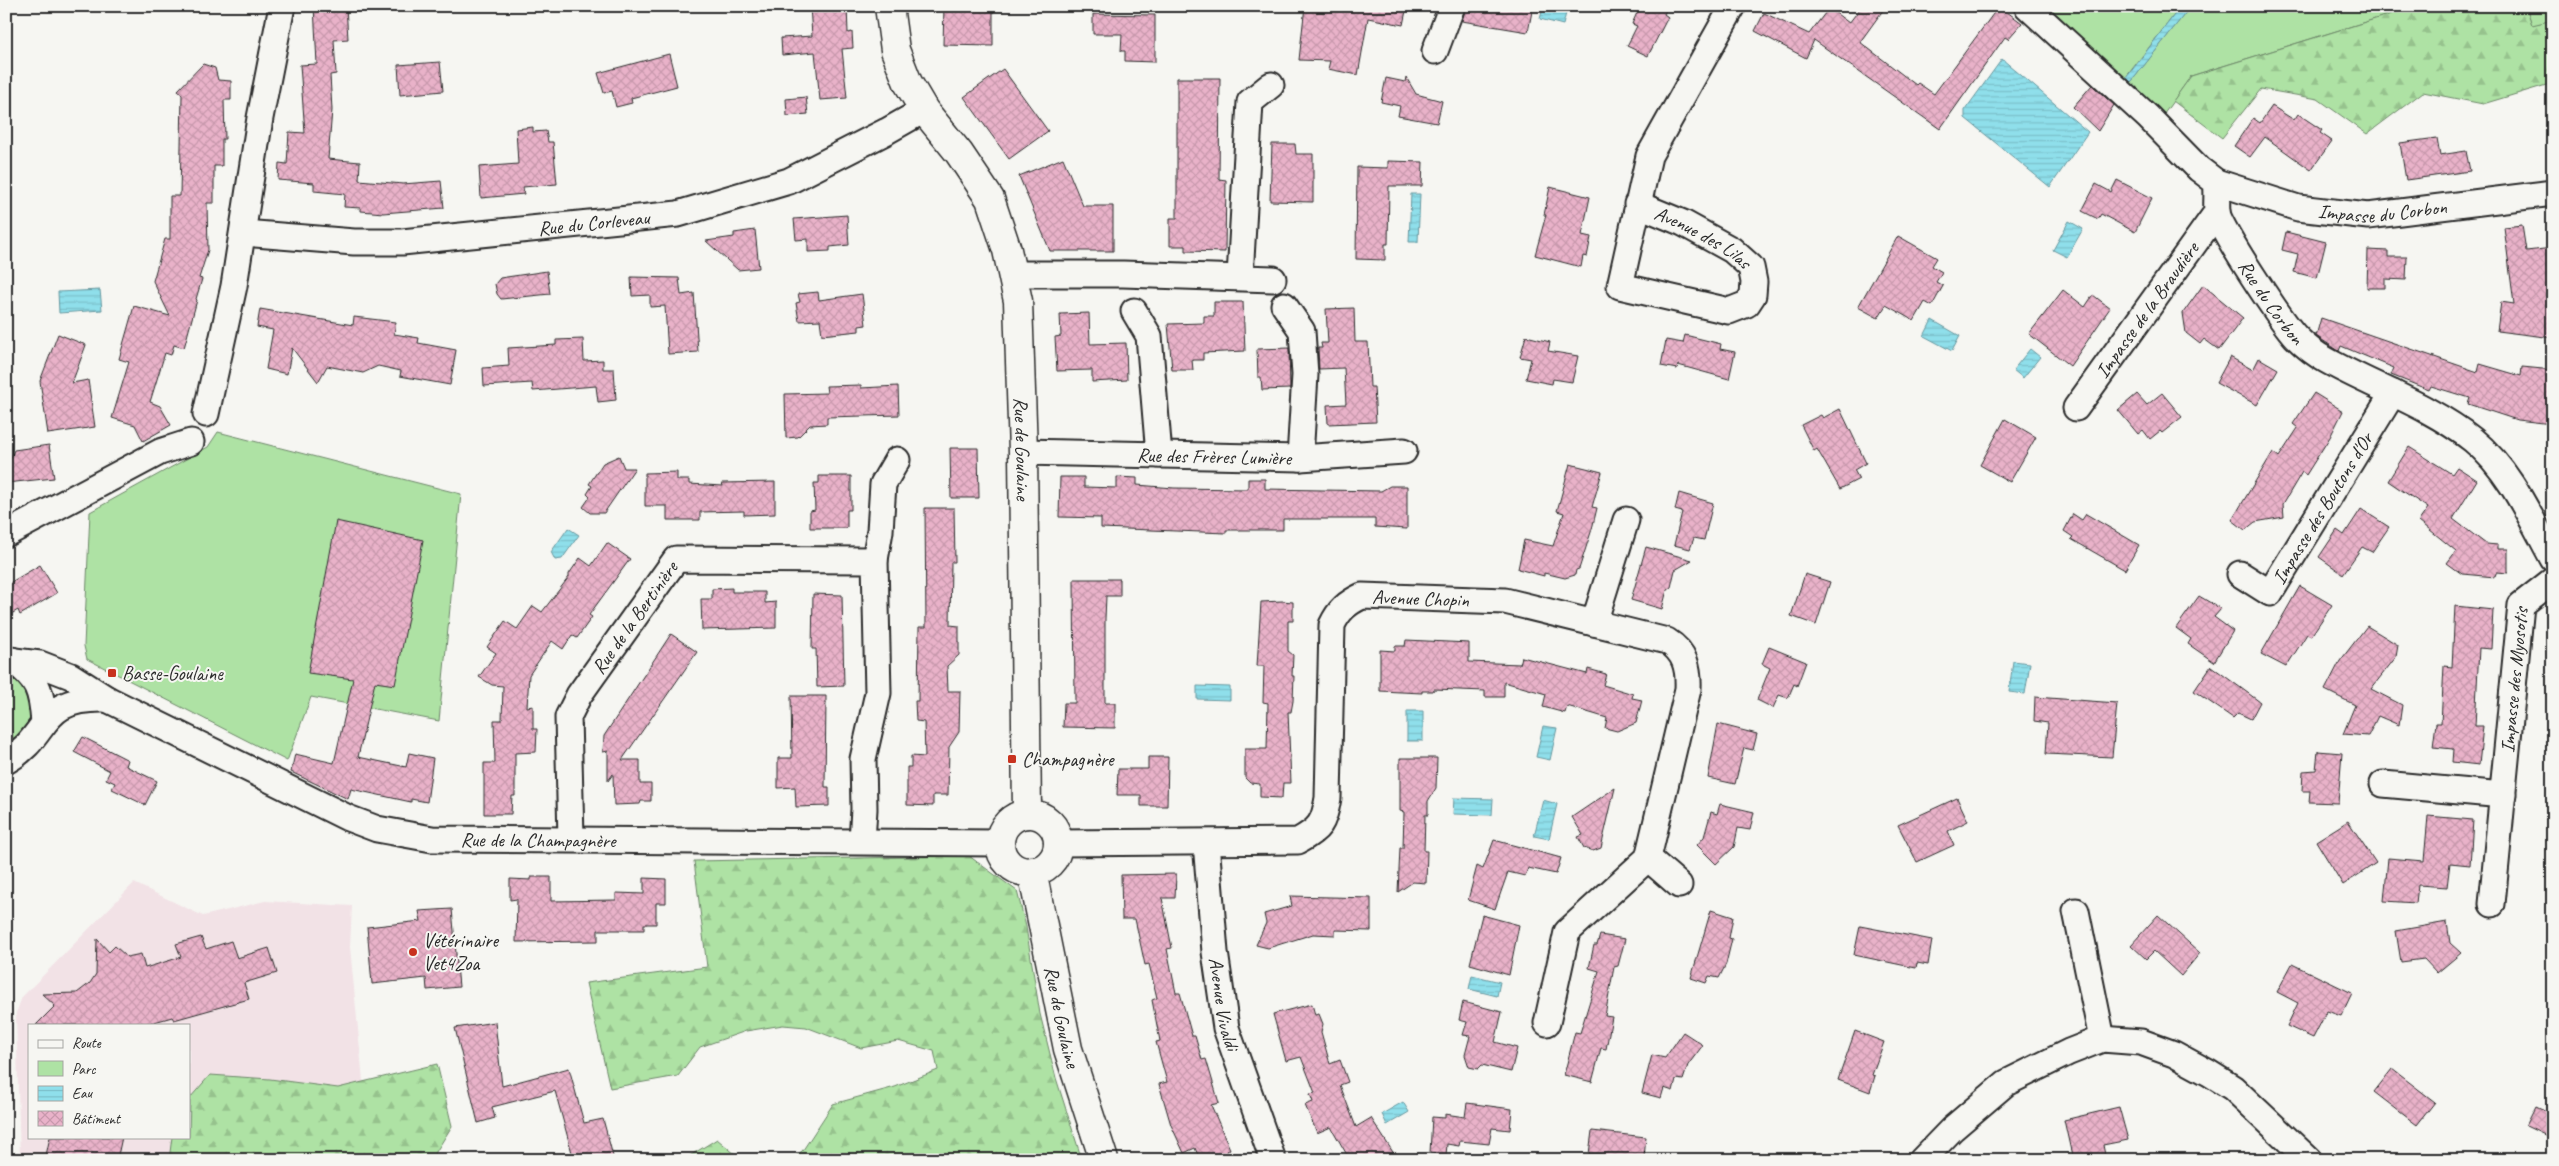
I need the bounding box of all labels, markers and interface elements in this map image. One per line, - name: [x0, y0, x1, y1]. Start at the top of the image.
- street label: Impasse du Corbon: [2317, 194, 2449, 229]
- street label: Avenue des Lilas: [1651, 200, 1758, 275]
- street label: Rue du Corleveau: [537, 204, 652, 241]
- street label: Impasse de la Braudière: [2089, 236, 2205, 383]
- street label: Rue du Corbon: [2233, 255, 2310, 351]
- street label: Rue de Goulaine: [1009, 397, 1036, 502]
- street label: Impasse des Boutons d'Or: [2266, 426, 2379, 589]
- street label: Rue des Frères Lumière: [1137, 442, 1293, 470]
- street label: Rue de la Bertinière: [586, 555, 684, 679]
- street label: Avenue Chopin: [1372, 584, 1470, 612]
- street label: Impasse des Myosotis: [2494, 604, 2533, 754]
- place label: Basse-Goulaine: [122, 661, 224, 686]
- marker: Basse-Goulaine: [106, 667, 118, 679]
- place label: Champagnère: [1022, 747, 1115, 772]
- marker: Champagnère: [1006, 753, 1018, 765]
- street label: Rue de la Champagnère: [461, 827, 617, 853]
- place label: Vétérinaire Vet4Zoa: [423, 928, 499, 976]
- marker: Vétérinaire Vet4Zoa: [407, 946, 419, 958]
- street label: Avenue Vivaldi: [1203, 956, 1246, 1056]
- street label: Rue de Goulaine: [1039, 964, 1086, 1072]
- legend: [28, 1024, 190, 1138]
- text: Route: [72, 1034, 102, 1053]
- text: Parc: [72, 1060, 96, 1079]
- text: Eau: [72, 1084, 93, 1103]
- text: Bâtiment: [72, 1110, 122, 1129]

